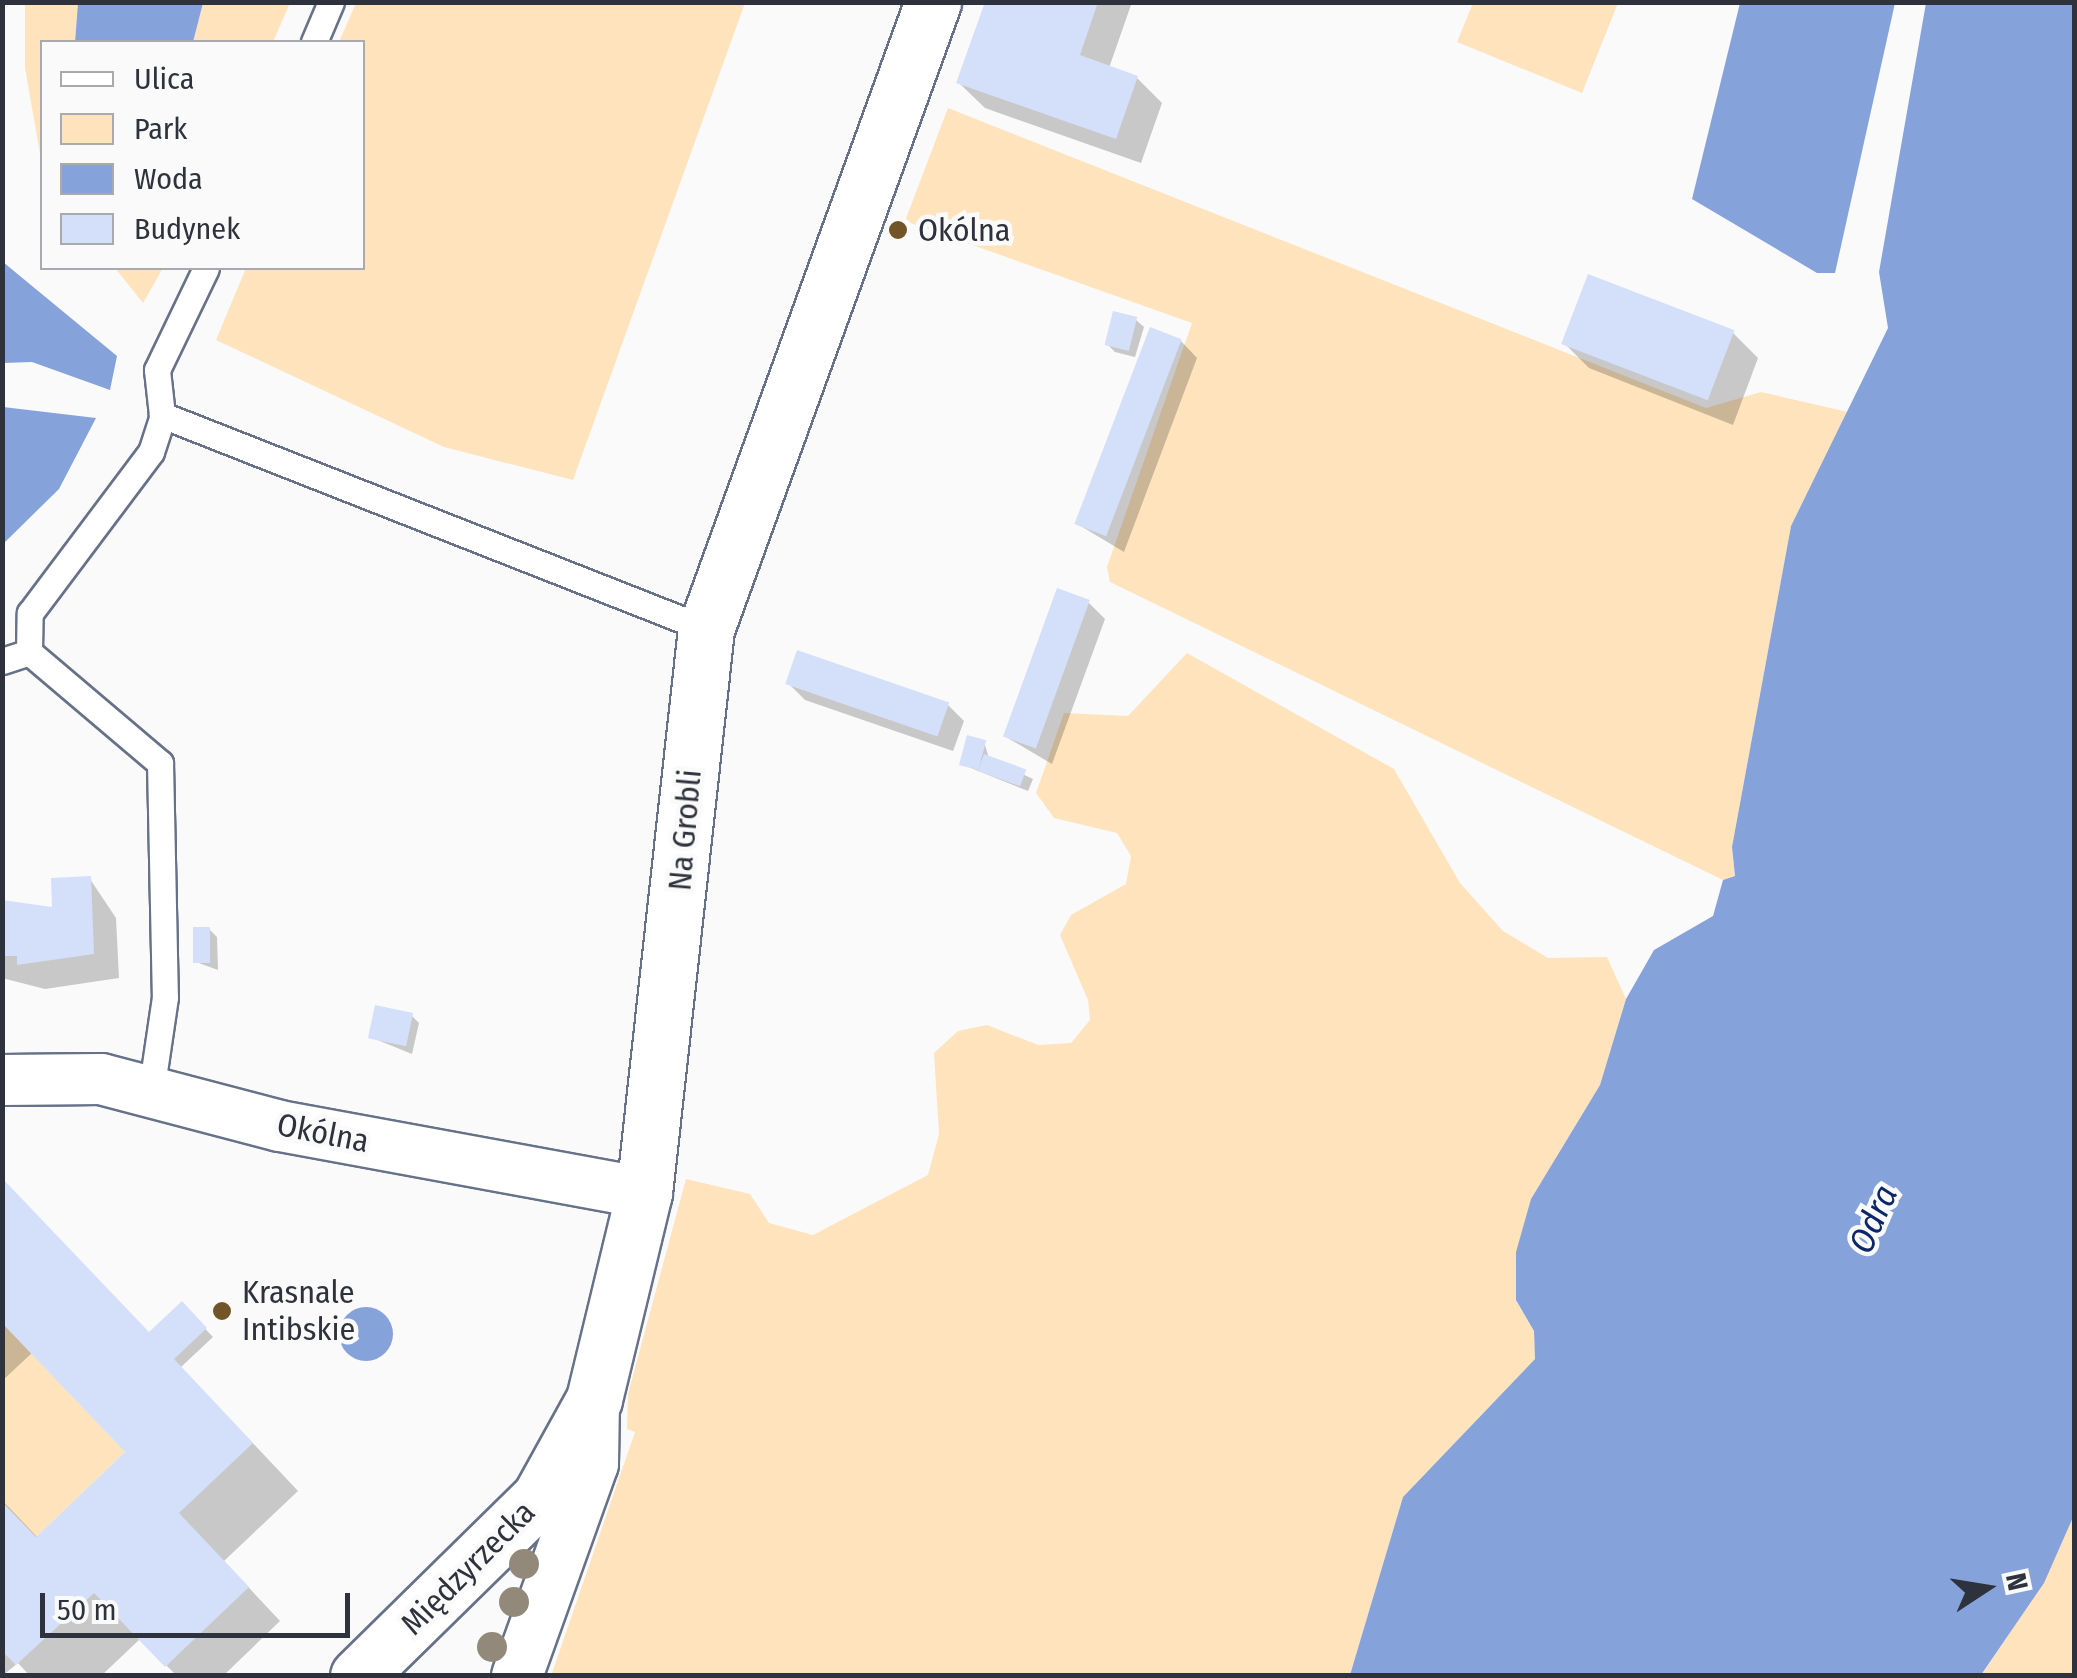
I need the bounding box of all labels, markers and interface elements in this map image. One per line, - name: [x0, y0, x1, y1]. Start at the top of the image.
- legend: [40, 40, 365, 270]
- text: Ulica: [134, 61, 194, 97]
- text: Park: [134, 111, 187, 147]
- text: Woda: [134, 161, 203, 197]
- text: Budynek: [134, 211, 240, 247]
- place label: Okólna: [918, 211, 1011, 249]
- marker: Okólna: [887, 219, 909, 241]
- street label: Na Grobli: [661, 768, 709, 892]
- street label: Okólna: [274, 1105, 372, 1161]
- water label: Odra: [1840, 1179, 1906, 1259]
- place label: Krasnale Intibskie: [242, 1274, 355, 1349]
- marker: Krasnale Intibskie: [211, 1300, 233, 1322]
- street label: Międzyrzecka: [393, 1493, 543, 1643]
- north arrow: [1937, 1538, 2037, 1638]
- text: N: [1999, 1570, 2035, 1593]
- scale bar: [45, 1573, 355, 1635]
- text: 50 m: [57, 1592, 117, 1628]

